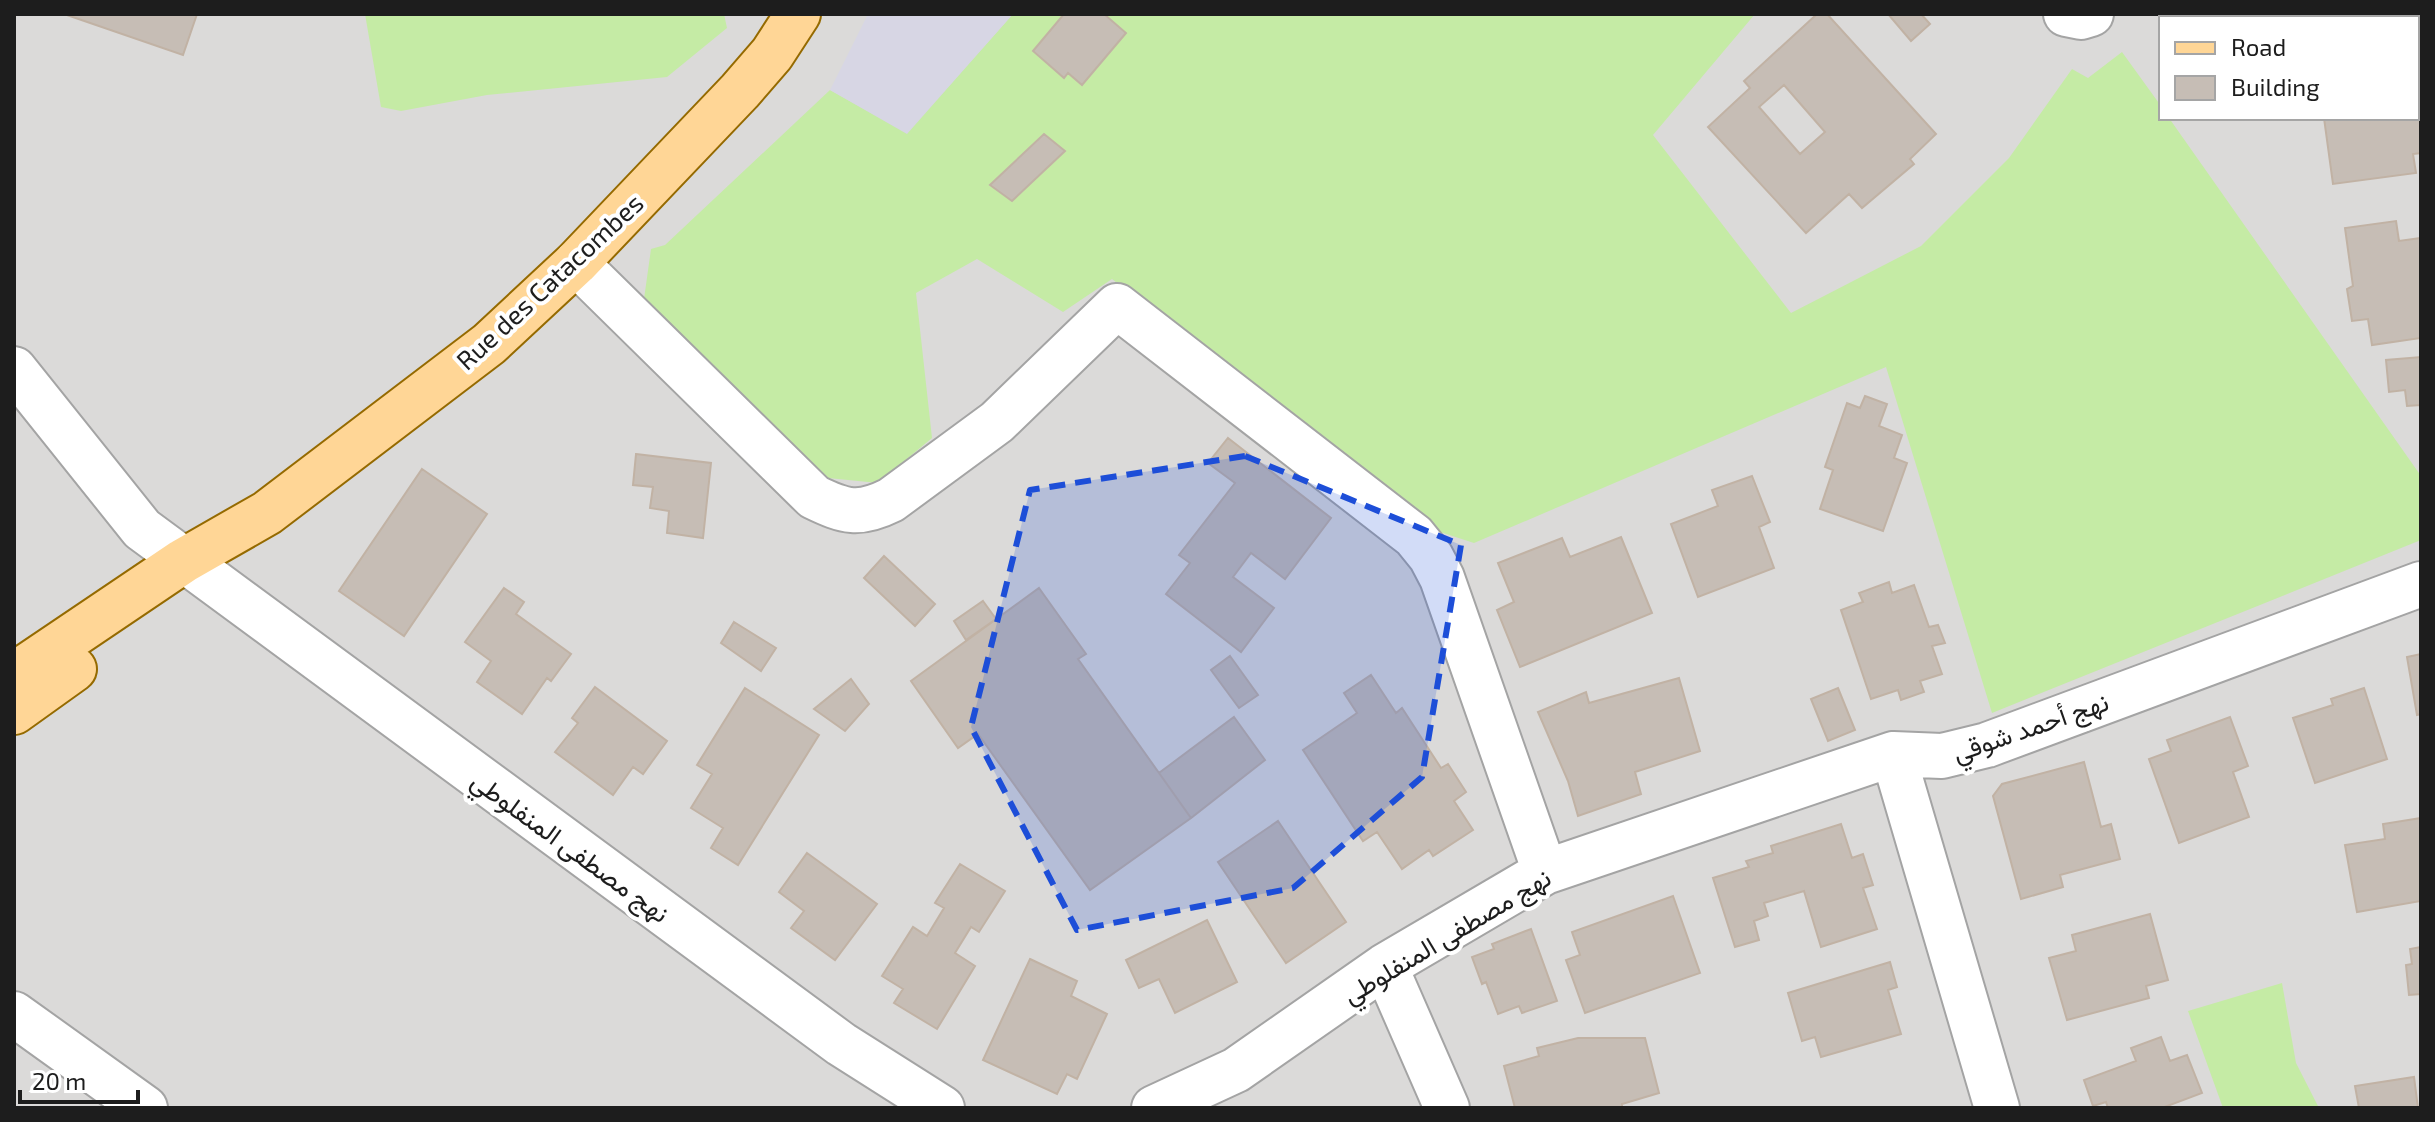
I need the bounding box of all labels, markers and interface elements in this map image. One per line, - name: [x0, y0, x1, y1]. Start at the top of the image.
- legend: [2159, 16, 2419, 120]
- text: Road: [2231, 32, 2286, 61]
- text: Building: [2231, 72, 2320, 101]
- street label: Rue des Catacombes: [449, 187, 649, 375]
- street label: نهج أحمد شوقي: [1948, 685, 2114, 774]
- street label: نهج مصطفى المنفلوطي: [462, 764, 676, 934]
- street label: نهج مصطفى المنفلوطي: [1336, 861, 1559, 1015]
- scale bar: [20, 1054, 138, 1104]
- text: 20 m: [32, 1066, 86, 1095]

